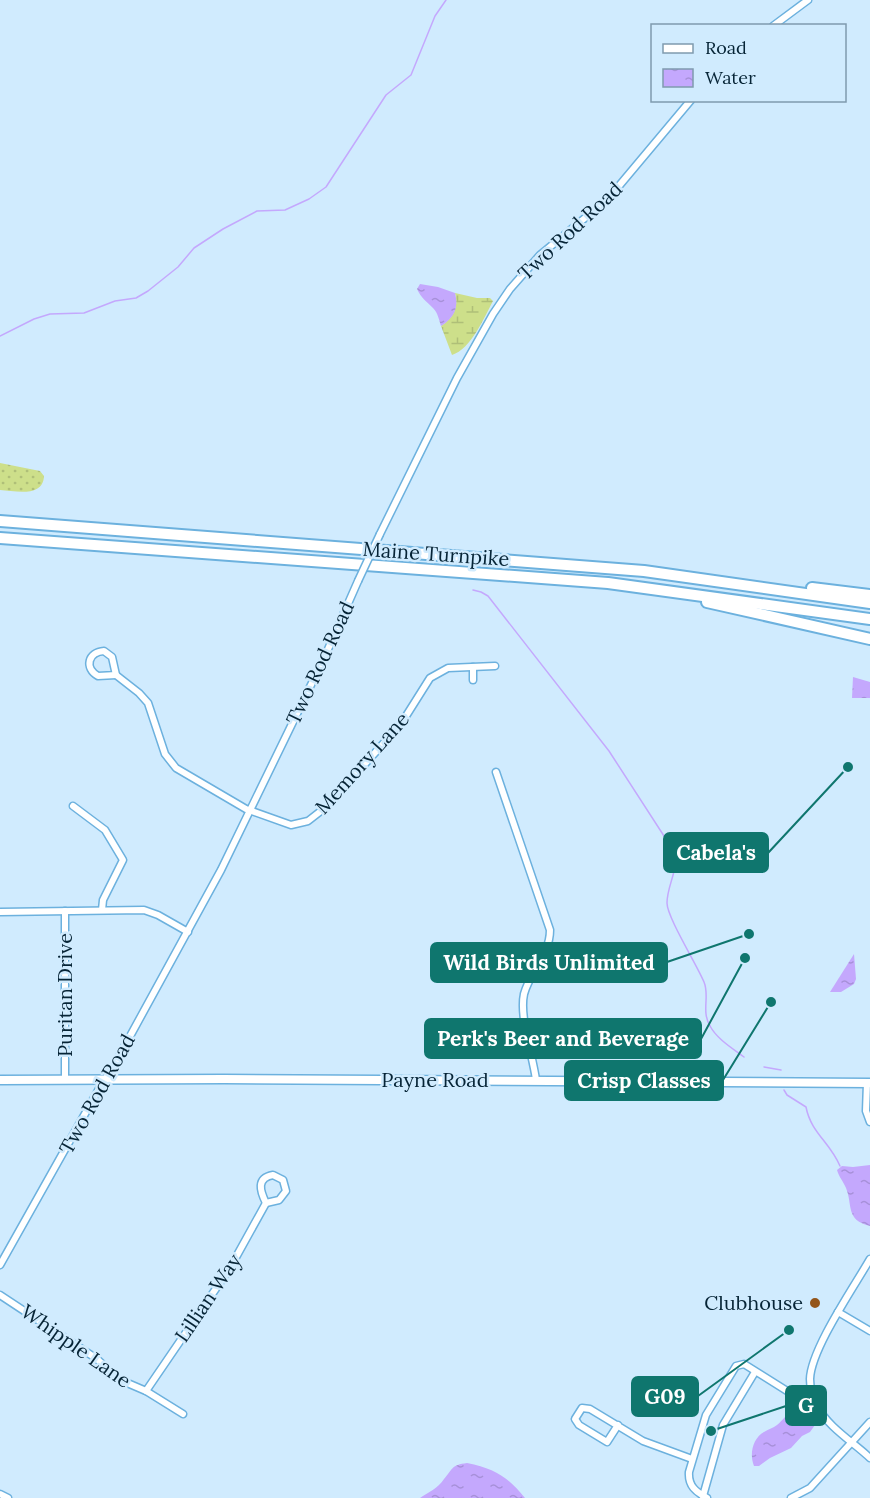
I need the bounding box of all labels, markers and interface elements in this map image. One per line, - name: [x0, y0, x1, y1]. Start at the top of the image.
- legend: [651, 24, 846, 102]
- text: Road: [705, 36, 747, 59]
- text: Water: [705, 66, 756, 89]
- street label: Two Rod Road: [512, 176, 627, 285]
- street label: Maine Turnpike: [362, 536, 510, 571]
- street label: Two Rod Road: [280, 597, 359, 728]
- street label: Memory Lane: [309, 706, 414, 819]
- callout: Cabela's: [664, 833, 768, 872]
- text: Cabela's: [676, 839, 756, 866]
- street label: Puritan Drive: [52, 933, 77, 1057]
- callout: Wild Birds Unlimited: [431, 943, 667, 982]
- text: Wild Birds Unlimited: [443, 949, 655, 976]
- callout: Perk's Beer and Beverage: [425, 1019, 701, 1058]
- text: Perk's Beer and Beverage: [437, 1025, 689, 1052]
- street label: Two Rod Road: [53, 1029, 140, 1158]
- callout: Crisp Classes: [565, 1061, 723, 1100]
- street label: Payne Road: [381, 1067, 489, 1092]
- text: Crisp Classes: [577, 1067, 711, 1094]
- street label: Lillian Way: [169, 1248, 246, 1347]
- place label: Clubhouse: [704, 1290, 803, 1315]
- marker: Clubhouse: [808, 1296, 822, 1310]
- street label: Whipple Lane: [16, 1298, 136, 1393]
- callout: G09: [632, 1377, 698, 1416]
- text: G09: [644, 1383, 686, 1410]
- callout: G: [786, 1386, 826, 1425]
- text: G: [798, 1392, 814, 1419]

